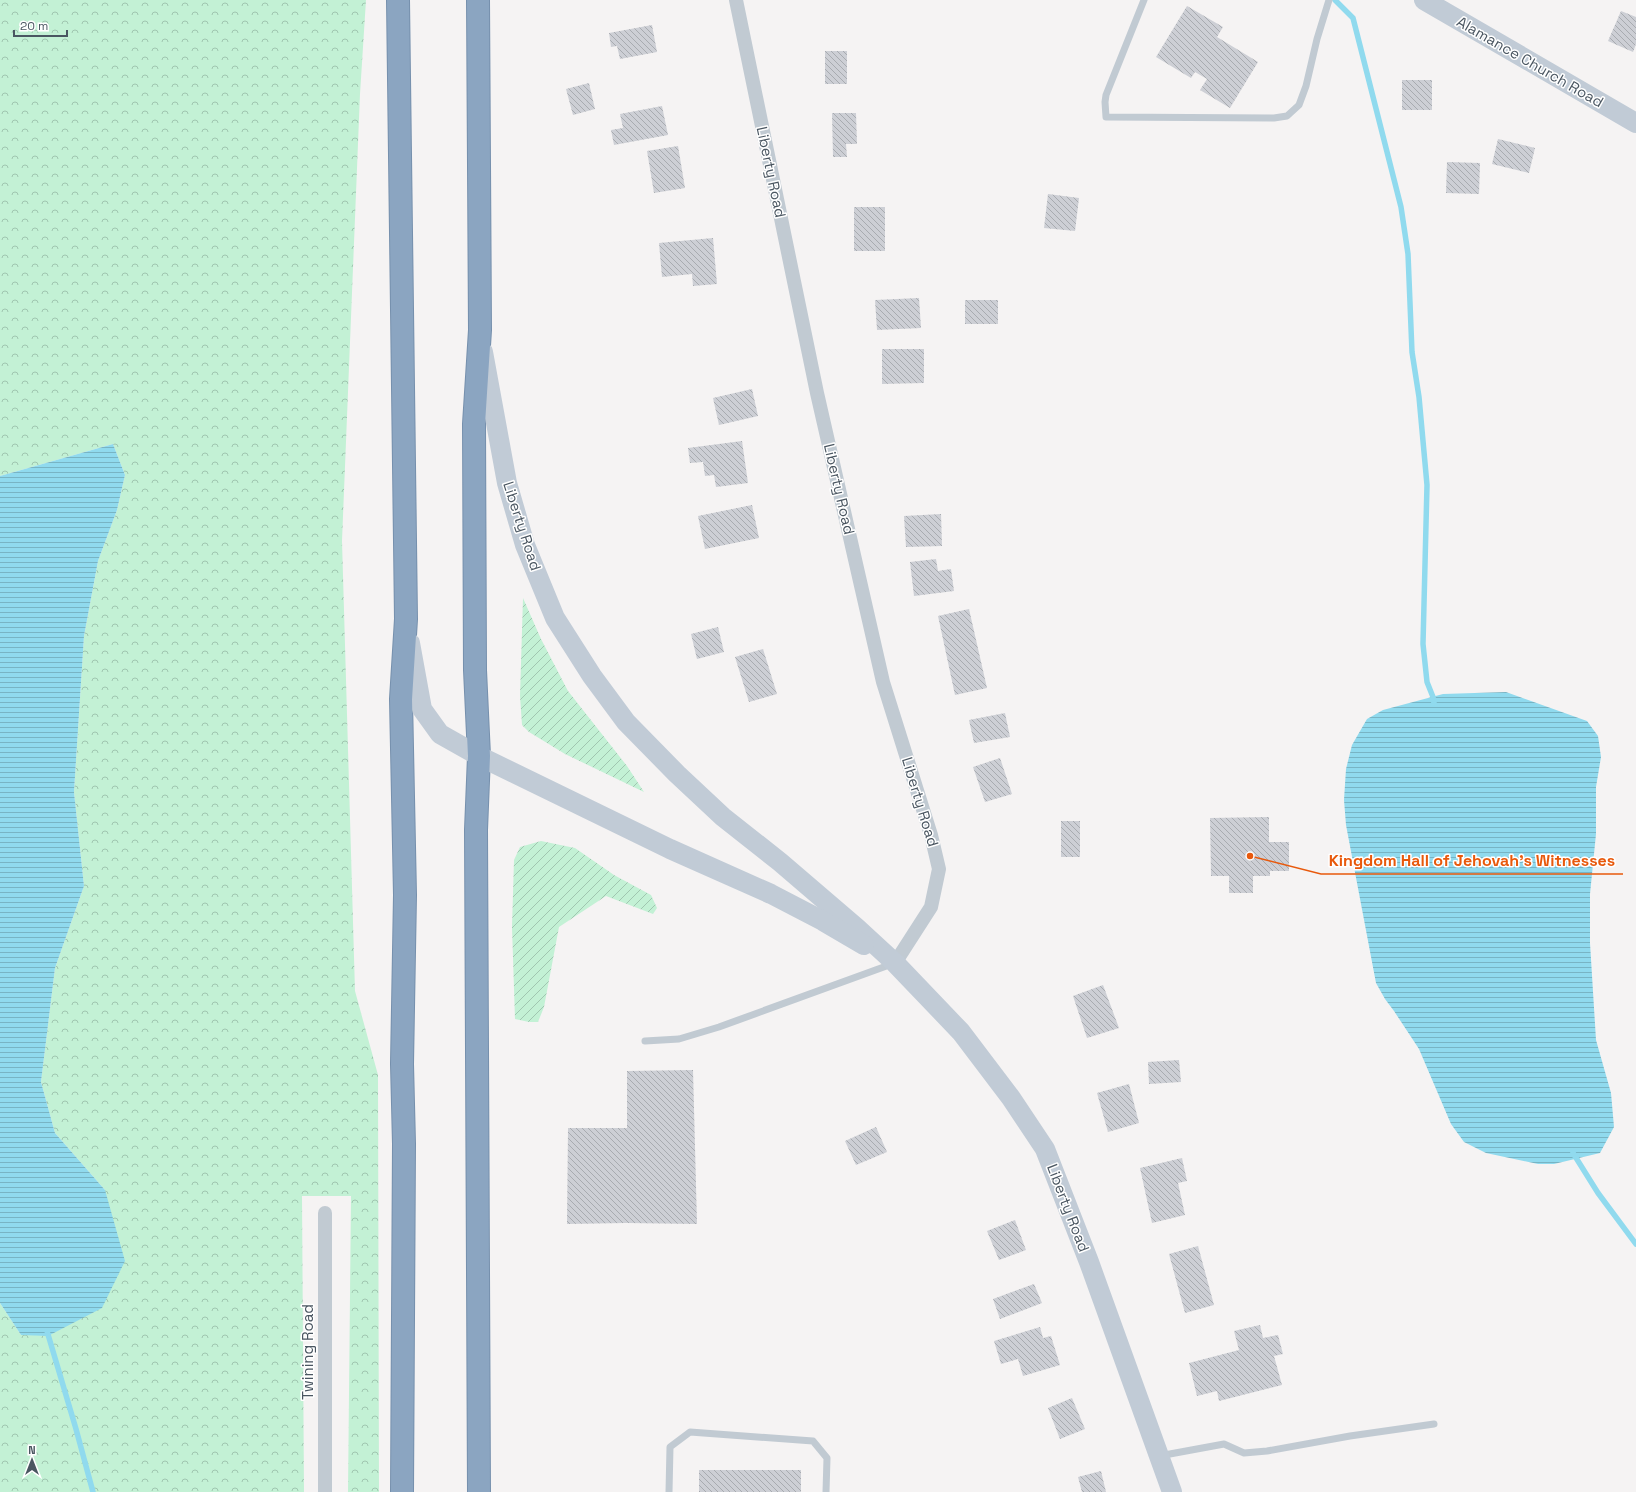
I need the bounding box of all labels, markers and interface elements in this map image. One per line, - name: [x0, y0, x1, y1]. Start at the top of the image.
- scale bar: [14, 12, 67, 38]
- street label: Alamance Church Road: [1453, 12, 1607, 111]
- text: 20 m: [20, 18, 48, 34]
- street label: Liberty Road: [753, 125, 790, 219]
- street label: Liberty Road: [820, 442, 859, 536]
- street label: Liberty Road: [499, 479, 546, 573]
- street label: Liberty Road: [898, 755, 943, 849]
- callout: Kingdom Hall of Jehovah’s Witnesses: [1321, 846, 1623, 874]
- text: Kingdom Hall of Jehovah’s Witnesses: [1329, 850, 1615, 871]
- street label: Liberty Road: [1043, 1161, 1094, 1255]
- street label: Twining Road: [298, 1304, 317, 1400]
- north arrow: [12, 1440, 52, 1480]
- text: N: [28, 1443, 36, 1457]

